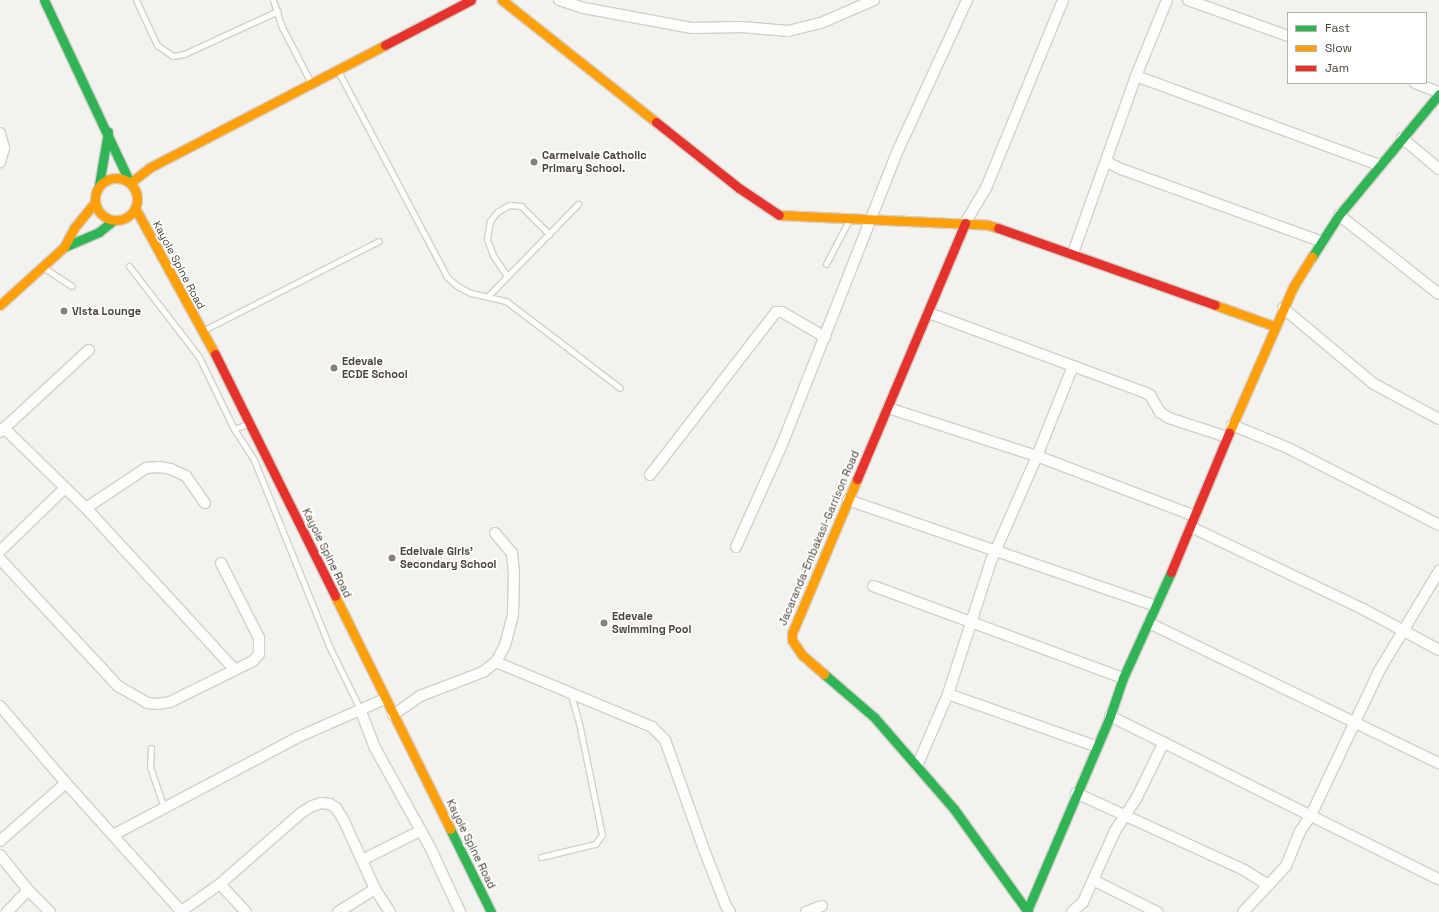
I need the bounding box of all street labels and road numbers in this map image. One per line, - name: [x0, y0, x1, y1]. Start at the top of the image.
- street label: Kayole Spine Road: [150, 219, 208, 311]
- street label: Jacaranda-Embakasi-Garrison Road: [776, 448, 862, 628]
- street label: Kayole Spine Road: [300, 506, 354, 600]
- street label: Kayole Spine Road: [444, 797, 498, 891]

